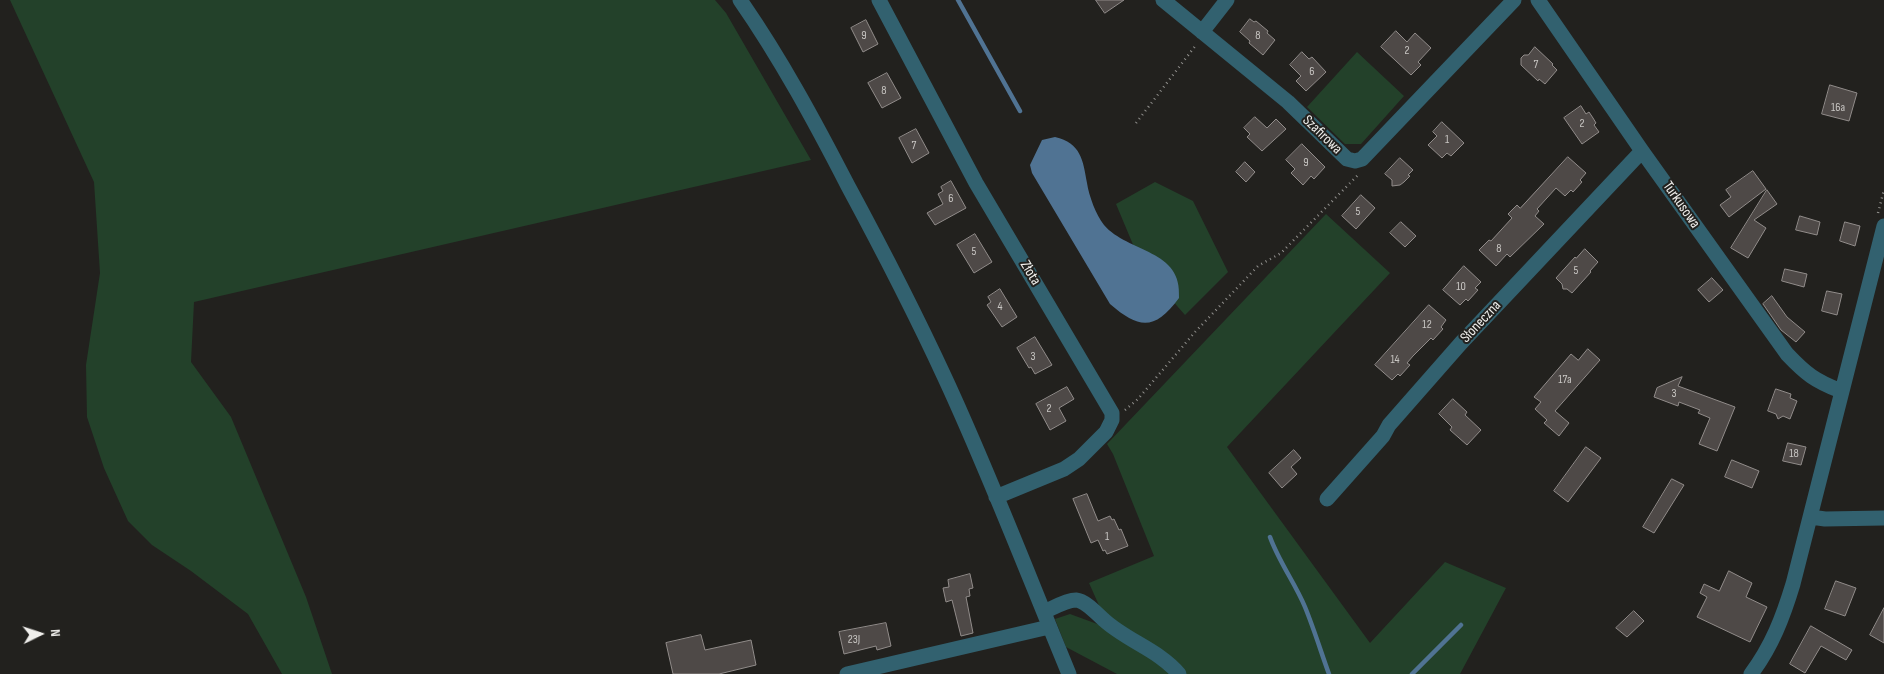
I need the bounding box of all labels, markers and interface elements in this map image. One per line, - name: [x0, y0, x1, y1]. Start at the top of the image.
- house number: 9: [861, 29, 867, 43]
- house number: 8: [1255, 29, 1261, 43]
- house number: 2: [1405, 44, 1409, 58]
- house number: 7: [1534, 58, 1538, 72]
- house number: 6: [1309, 65, 1315, 79]
- house number: 8: [881, 84, 887, 98]
- house number: 16a: [1831, 101, 1845, 115]
- street label: Szafirowa: [1298, 112, 1346, 158]
- house number: 2: [1580, 117, 1584, 131]
- house number: 1: [1445, 133, 1449, 147]
- house number: 7: [912, 139, 916, 153]
- house number: 9: [1303, 156, 1309, 170]
- street label: Turkusowa: [1658, 178, 1704, 232]
- house number: 6: [948, 192, 954, 206]
- house number: 5: [1356, 205, 1360, 219]
- house number: 8: [1496, 242, 1502, 256]
- house number: 5: [972, 245, 976, 259]
- street label: Złota: [1016, 257, 1044, 289]
- house number: 5: [1574, 264, 1578, 278]
- house number: 10: [1456, 280, 1466, 294]
- street label: Słoneczna: [1457, 297, 1505, 347]
- house number: 4: [997, 300, 1003, 314]
- house number: 12: [1422, 318, 1432, 332]
- house number: 3: [1030, 350, 1036, 364]
- house number: 14: [1390, 353, 1400, 367]
- house number: 17a: [1558, 373, 1572, 387]
- house number: 3: [1671, 387, 1677, 401]
- house number: 2: [1047, 402, 1051, 416]
- house number: 18: [1789, 447, 1799, 461]
- house number: 1: [1105, 530, 1109, 544]
- north arrow: [15, 609, 65, 659]
- text: N: [47, 629, 64, 637]
- house number: 23J: [848, 633, 860, 647]

